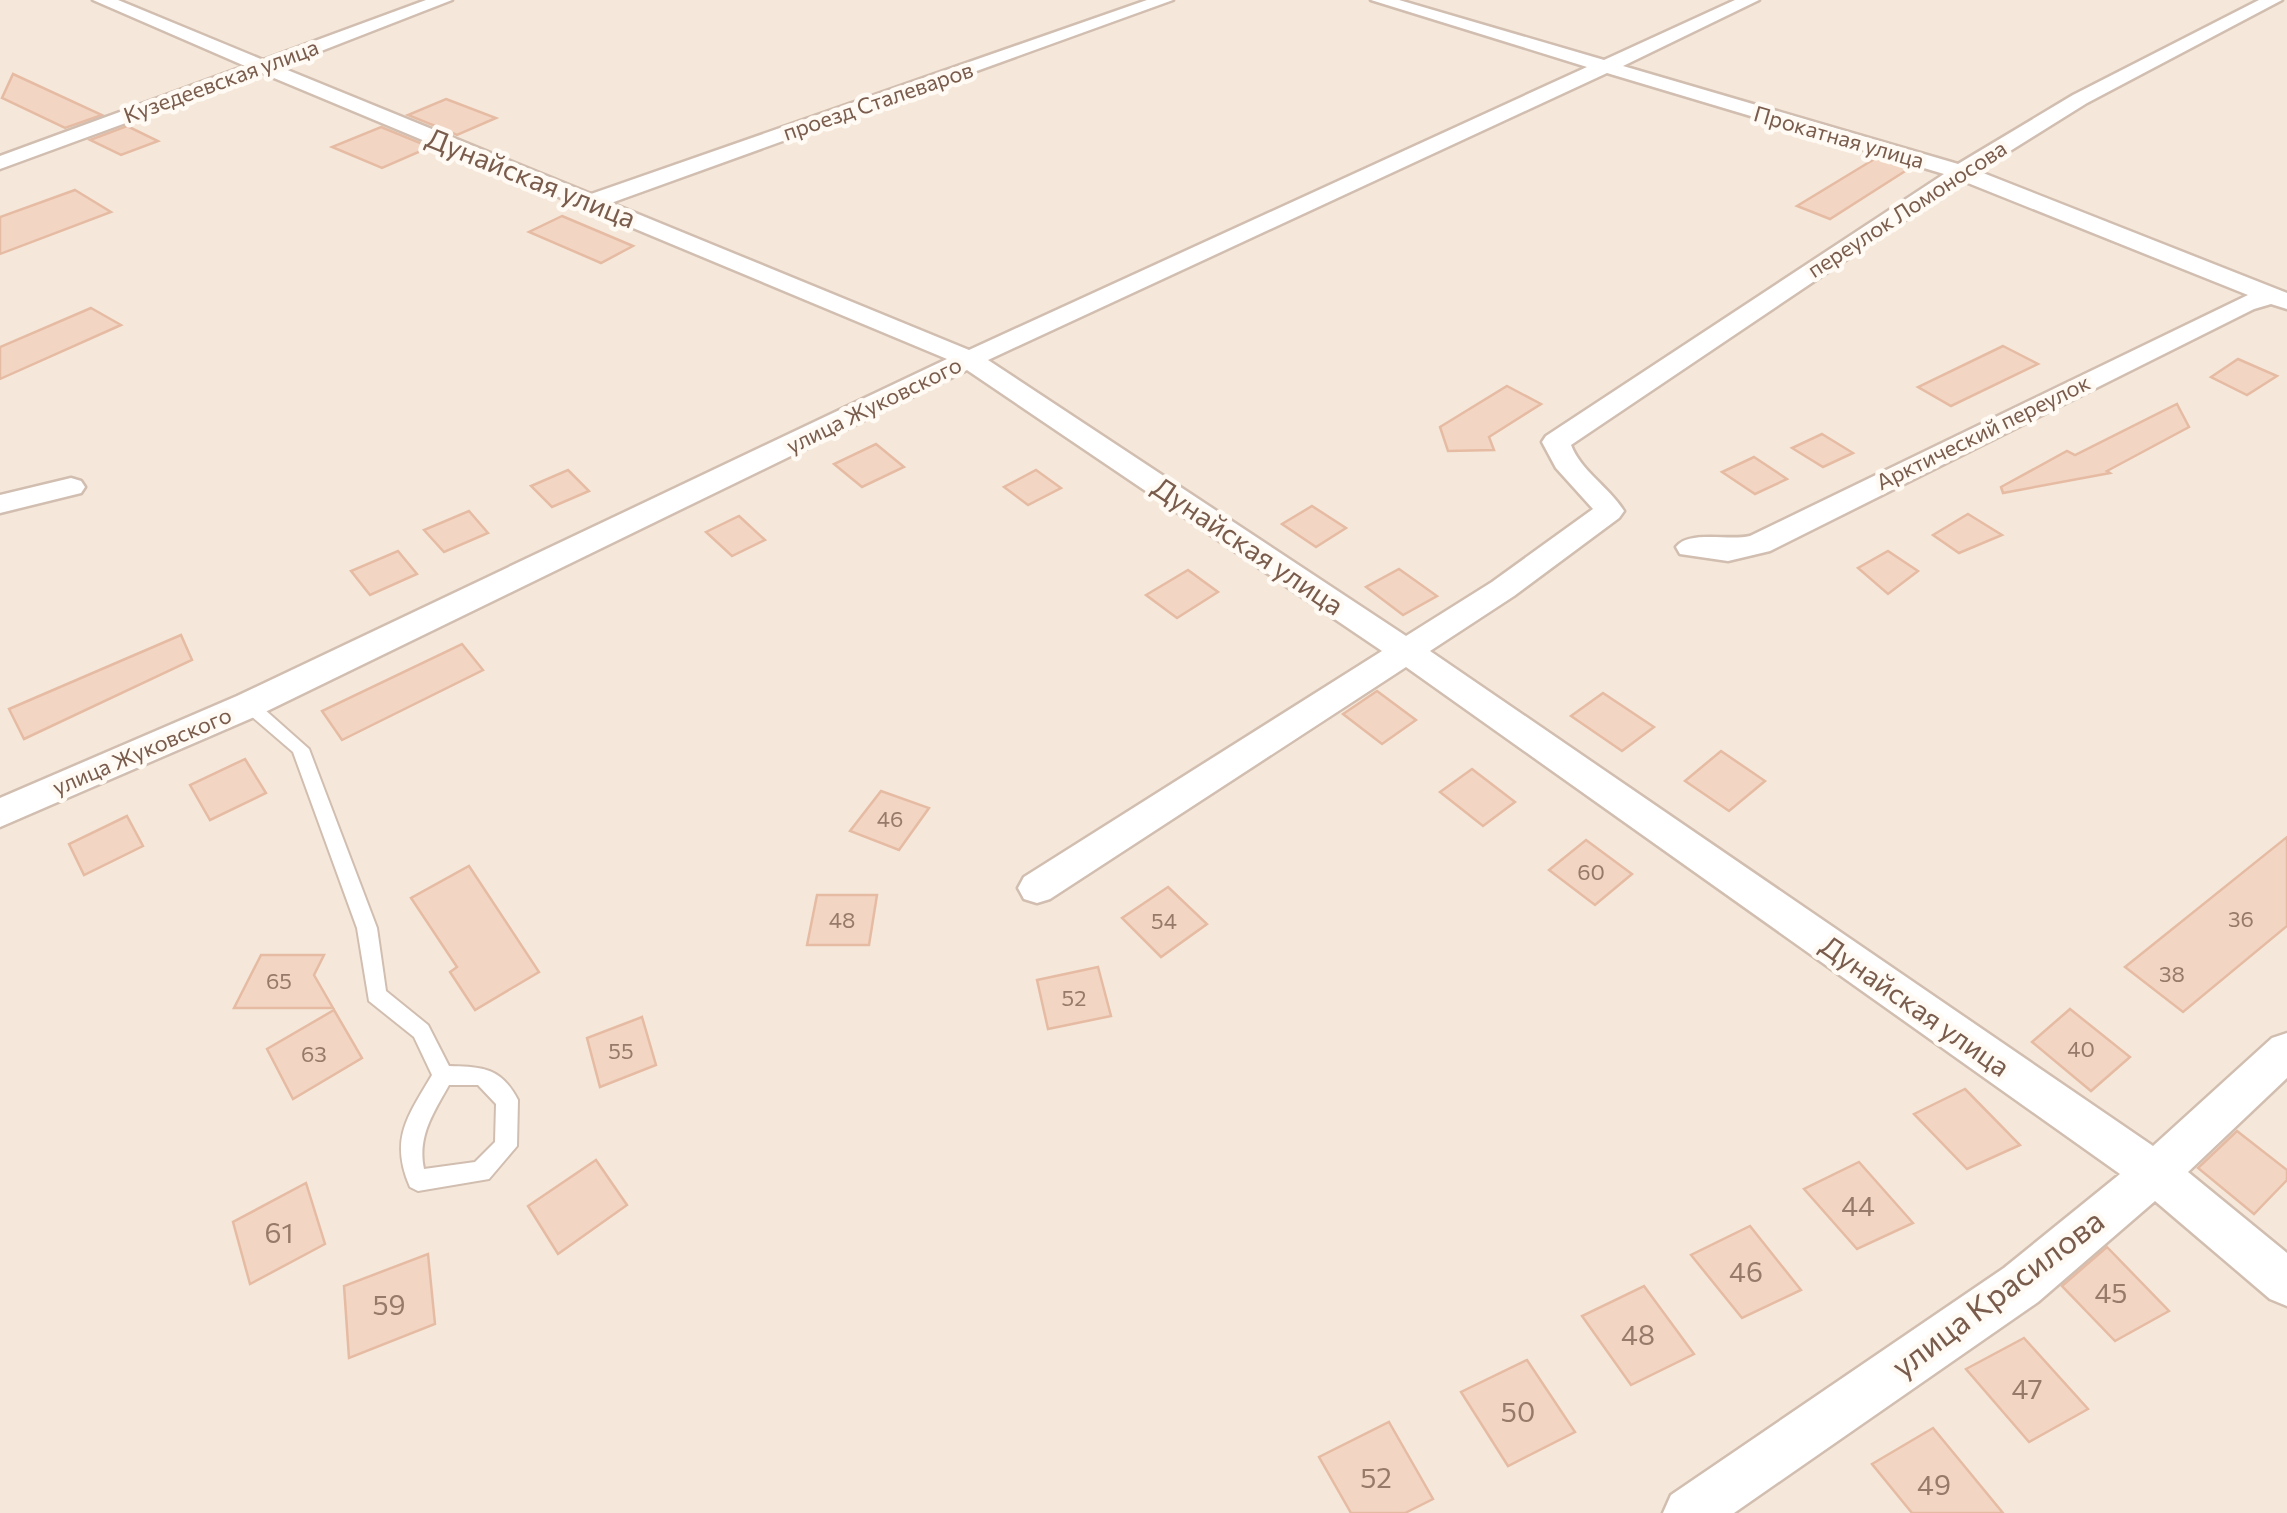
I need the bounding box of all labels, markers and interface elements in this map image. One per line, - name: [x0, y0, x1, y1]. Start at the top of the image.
- street label: Кузедеевская улица: [120, 33, 322, 128]
- street label: проезд Сталеваров: [779, 55, 977, 146]
- street label: Прокатная улица: [1751, 99, 1927, 174]
- street label: Дунайская улица: [422, 120, 641, 235]
- street label: переулок Ломоносова: [1802, 134, 2011, 283]
- street label: улица Жуковского: [782, 350, 966, 459]
- street label: Арктический переулок: [1871, 368, 2094, 495]
- street label: Дунайская улица: [1147, 469, 1350, 622]
- street label: улица Жуковского: [48, 701, 235, 800]
- house number: 46: [877, 805, 903, 832]
- house number: 60: [1577, 858, 1605, 885]
- house number: 36: [2228, 905, 2254, 932]
- house number: 48: [829, 906, 855, 933]
- house number: 54: [1151, 907, 1177, 934]
- street label: Дунайская улица: [1815, 927, 2017, 1083]
- house number: 38: [2159, 960, 2185, 987]
- house number: 65: [266, 967, 292, 994]
- house number: 52: [1062, 984, 1086, 1011]
- house number: 40: [2067, 1035, 2095, 1062]
- house number: 55: [608, 1037, 634, 1064]
- house number: 63: [301, 1040, 327, 1067]
- house number: 44: [1841, 1188, 1875, 1222]
- street label: улица Красилова: [1883, 1199, 2111, 1385]
- house number: 61: [265, 1215, 293, 1249]
- house number: 46: [1729, 1254, 1763, 1288]
- house number: 45: [2095, 1275, 2127, 1309]
- house number: 59: [372, 1287, 406, 1321]
- house number: 48: [1621, 1317, 1655, 1351]
- house number: 47: [2011, 1371, 2043, 1405]
- house number: 50: [1501, 1394, 1535, 1428]
- house number: 52: [1360, 1460, 1392, 1494]
- house number: 49: [1917, 1467, 1951, 1501]

